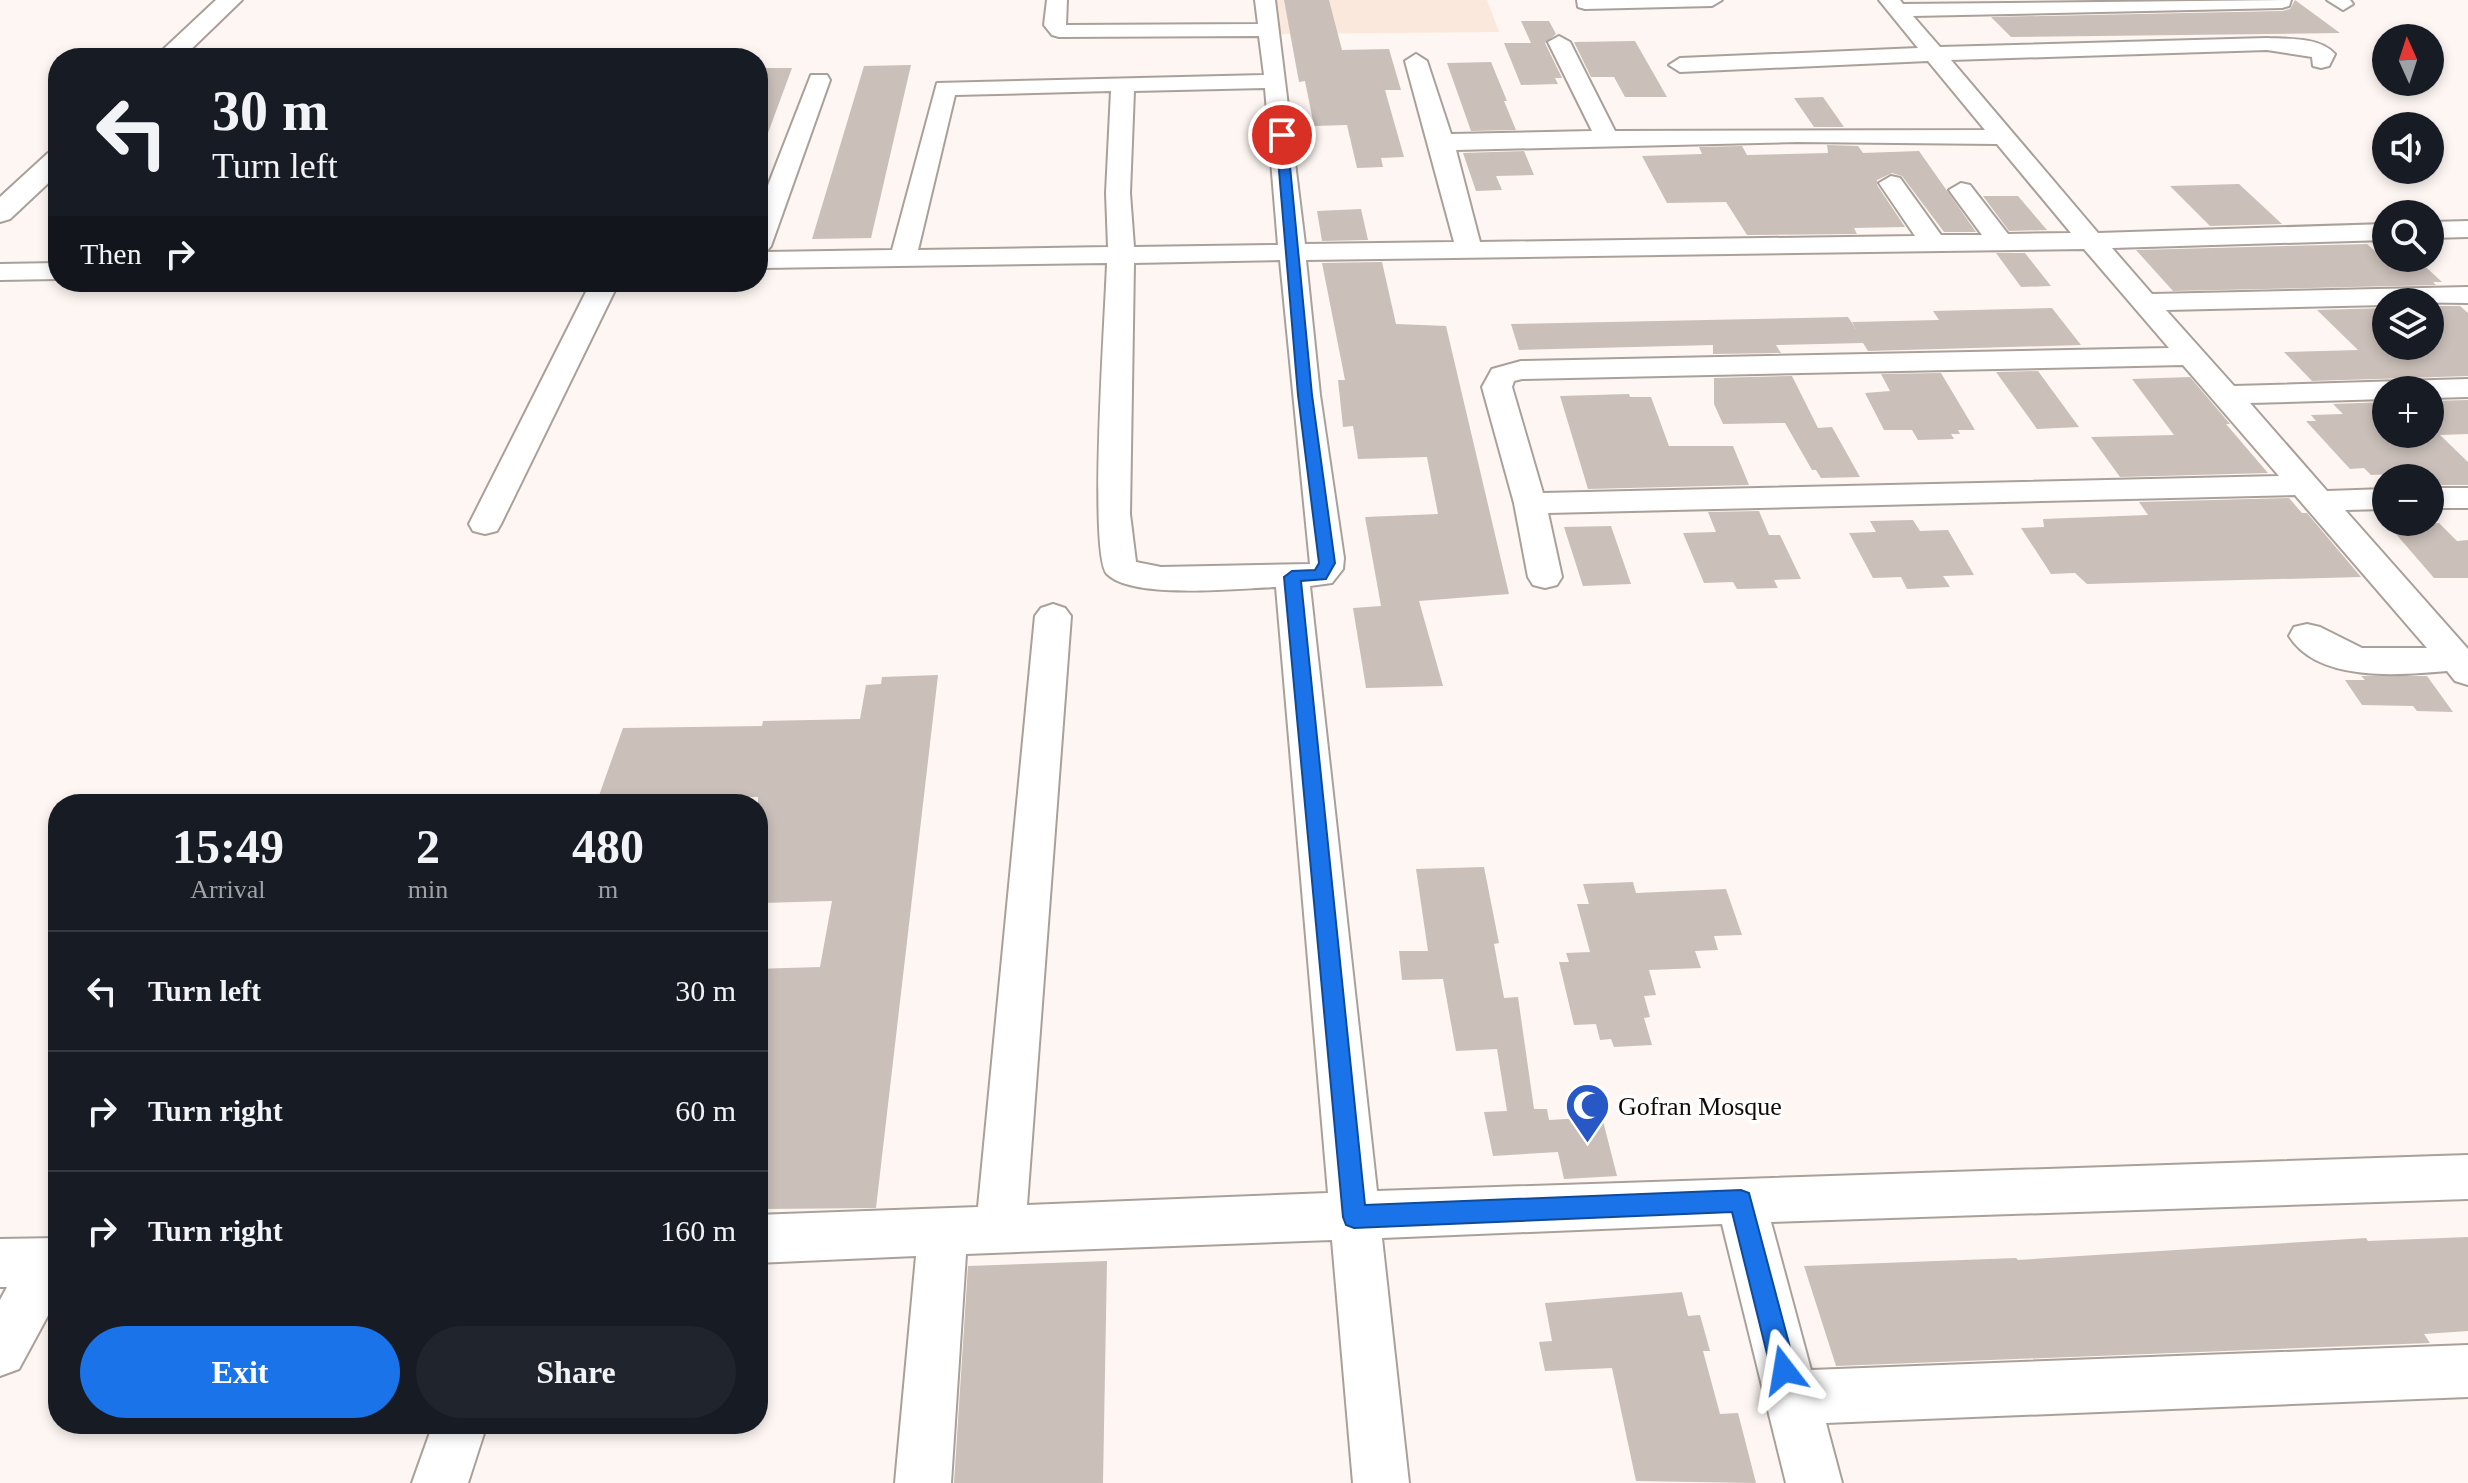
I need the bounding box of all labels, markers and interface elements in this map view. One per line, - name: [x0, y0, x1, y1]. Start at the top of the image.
- north arrow: [2372, 24, 2444, 96]
- map controls: [2372, 24, 2444, 536]
- icon: left: [80, 80, 184, 184]
- text: 30 m: [212, 80, 329, 142]
- pin: [1248, 101, 1316, 169]
- button: sound: [2372, 112, 2444, 184]
- icon: arrive: [1260, 113, 1304, 157]
- text: Turn left: [212, 146, 338, 186]
- button: search: [2372, 200, 2444, 272]
- icon: right: [158, 232, 202, 276]
- text: Then: [80, 237, 142, 270]
- button: layers: [2372, 288, 2444, 360]
- button: +: [2372, 376, 2444, 448]
- button: −: [2372, 464, 2444, 536]
- text: 15:49: [172, 820, 284, 873]
- text: 2: [416, 820, 440, 873]
- text: 480: [572, 820, 644, 873]
- text: Arrival: [190, 875, 265, 904]
- text: min: [408, 875, 448, 904]
- text: m: [598, 875, 618, 904]
- icon: left: [80, 969, 124, 1013]
- text: Turn left: [148, 974, 261, 1007]
- text: 30 m: [675, 974, 736, 1007]
- mosque icon: Gofran Mosque: [1563, 1082, 1611, 1145]
- icon: right: [80, 1089, 124, 1133]
- place label: Gofran Mosque: [1618, 1092, 1782, 1121]
- text: Turn right: [148, 1094, 283, 1127]
- text: 60 m: [675, 1094, 736, 1127]
- icon: right: [80, 1209, 124, 1253]
- text: Turn right: [148, 1214, 283, 1247]
- text: 160 m: [660, 1214, 736, 1247]
- button: Exit: [80, 1326, 400, 1418]
- button: Share: [416, 1326, 736, 1418]
- position arrow: [1742, 1328, 1826, 1412]

